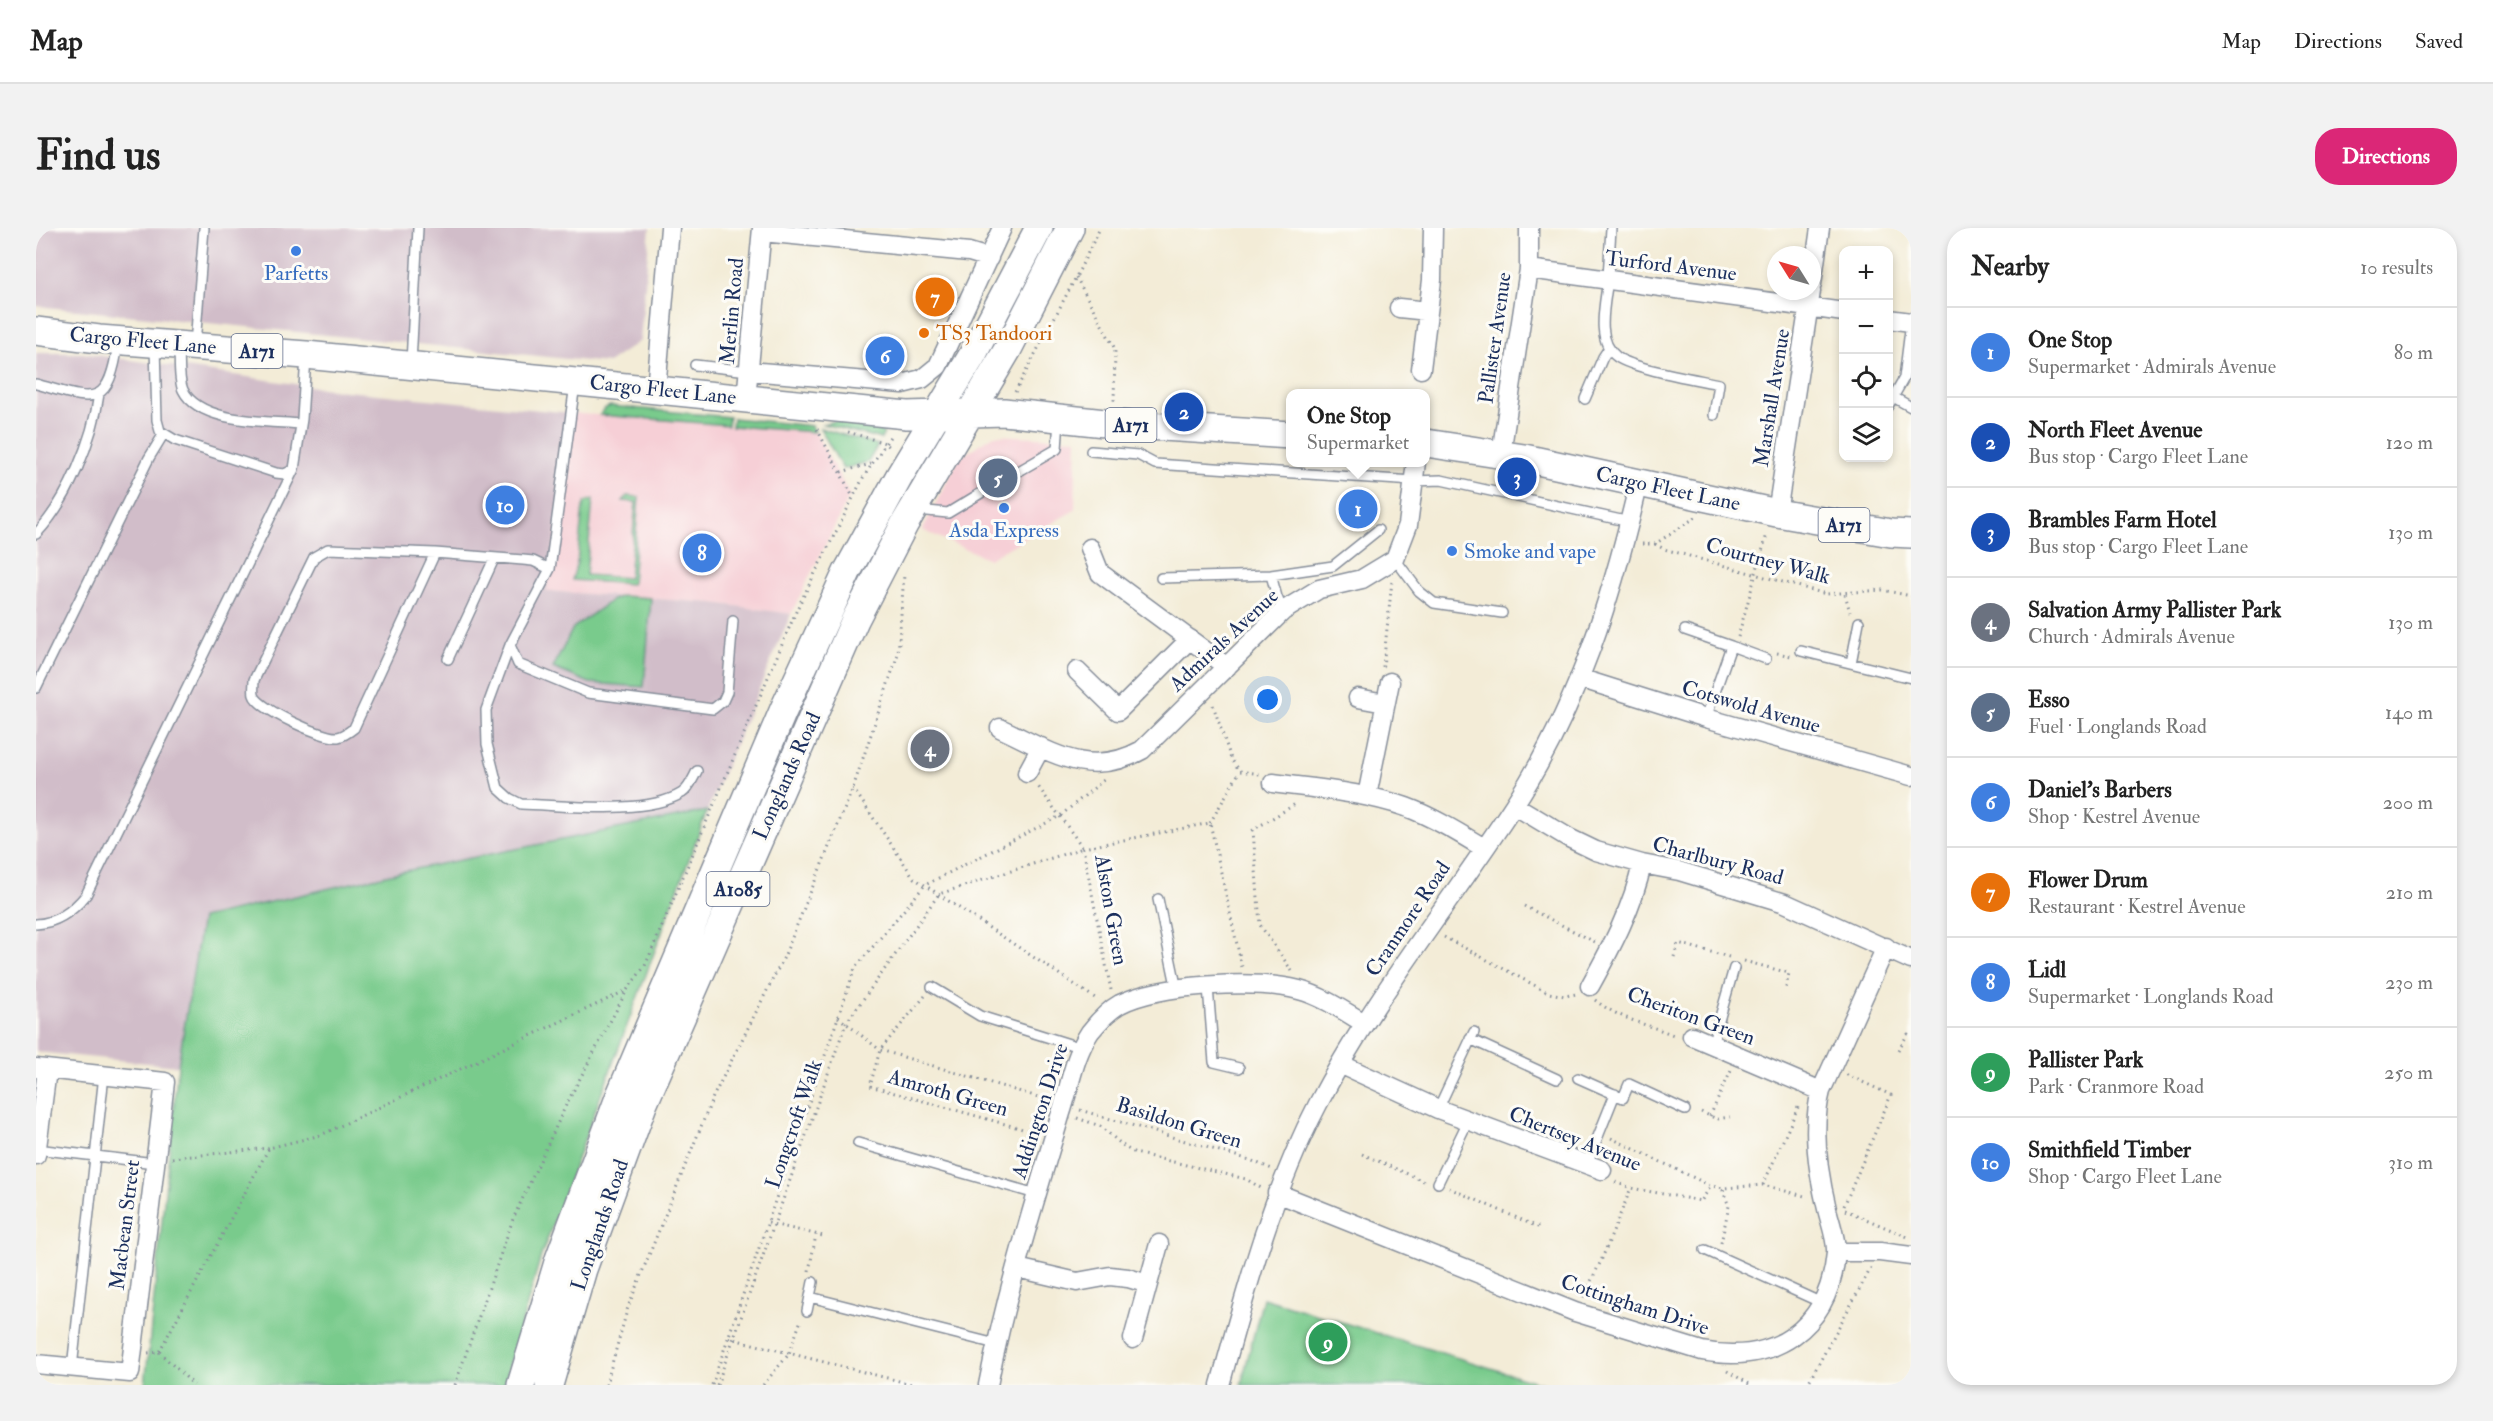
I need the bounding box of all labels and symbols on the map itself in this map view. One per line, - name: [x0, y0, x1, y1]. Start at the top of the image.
- marker: Parfetts: [289, 244, 303, 258]
- street label: Turford Avenue: [1604, 245, 1738, 287]
- north arrow: [1767, 246, 1821, 300]
- street label: Merlin Road: [714, 256, 750, 365]
- place label: Parfetts: [264, 260, 328, 287]
- street label: Pallister Avenue: [1472, 270, 1518, 406]
- pin: 7: [916, 274, 954, 320]
- place label: TS3 Tandoori: [936, 320, 1053, 347]
- street label: Cargo Fleet Lane: [68, 321, 218, 361]
- marker: TS3 Tandoori: [917, 326, 931, 340]
- street label: Marshall Avenue: [1748, 327, 1796, 469]
- road number: A171: [232, 334, 282, 368]
- pin: 6: [866, 334, 904, 378]
- street label: Cargo Fleet Lane: [588, 369, 738, 411]
- pin: 2: [1164, 390, 1204, 435]
- road number: A171: [1106, 408, 1156, 442]
- pin: 3: [1498, 454, 1536, 500]
- pin: 5: [978, 456, 1018, 500]
- street label: Cargo Fleet Lane: [1593, 460, 1743, 518]
- pin: 10: [486, 482, 524, 528]
- pin: 1: [1338, 486, 1378, 532]
- marker: Asda Express: [997, 501, 1011, 515]
- road number: A171: [1818, 508, 1870, 542]
- place label: Asda Express: [948, 517, 1059, 544]
- pin: 8: [682, 530, 722, 576]
- street label: Courtney Walk: [1703, 531, 1833, 591]
- place label: Smoke and vape: [1464, 538, 1596, 565]
- marker: Smoke and vape: [1445, 544, 1459, 558]
- street label: Admirals Avenue: [1163, 582, 1284, 698]
- street label: Cotswold Avenue: [1678, 674, 1824, 740]
- your location: [1253, 685, 1282, 714]
- street label: Longlands Road: [747, 707, 828, 844]
- pin: 4: [910, 726, 950, 772]
- street label: Charlbury Road: [1650, 831, 1787, 892]
- street label: Alston Green: [1088, 852, 1134, 968]
- street label: Cranmore Road: [1359, 856, 1457, 982]
- road number: A1085: [706, 872, 770, 906]
- street label: Cheriton Green: [1623, 980, 1759, 1052]
- street label: Addington Drive: [1005, 1040, 1075, 1183]
- street label: Longcroft Walk: [759, 1056, 829, 1192]
- street label: Amroth Green: [884, 1063, 1011, 1123]
- street label: Basildon Green: [1113, 1091, 1245, 1155]
- street label: Chertsey Avenue: [1505, 1100, 1645, 1178]
- street label: Longlands Road: [565, 1155, 635, 1294]
- street label: Macbean Street: [104, 1158, 146, 1292]
- street label: Cottingham Drive: [1557, 1268, 1713, 1342]
- pin: 9: [1308, 1320, 1348, 1364]

